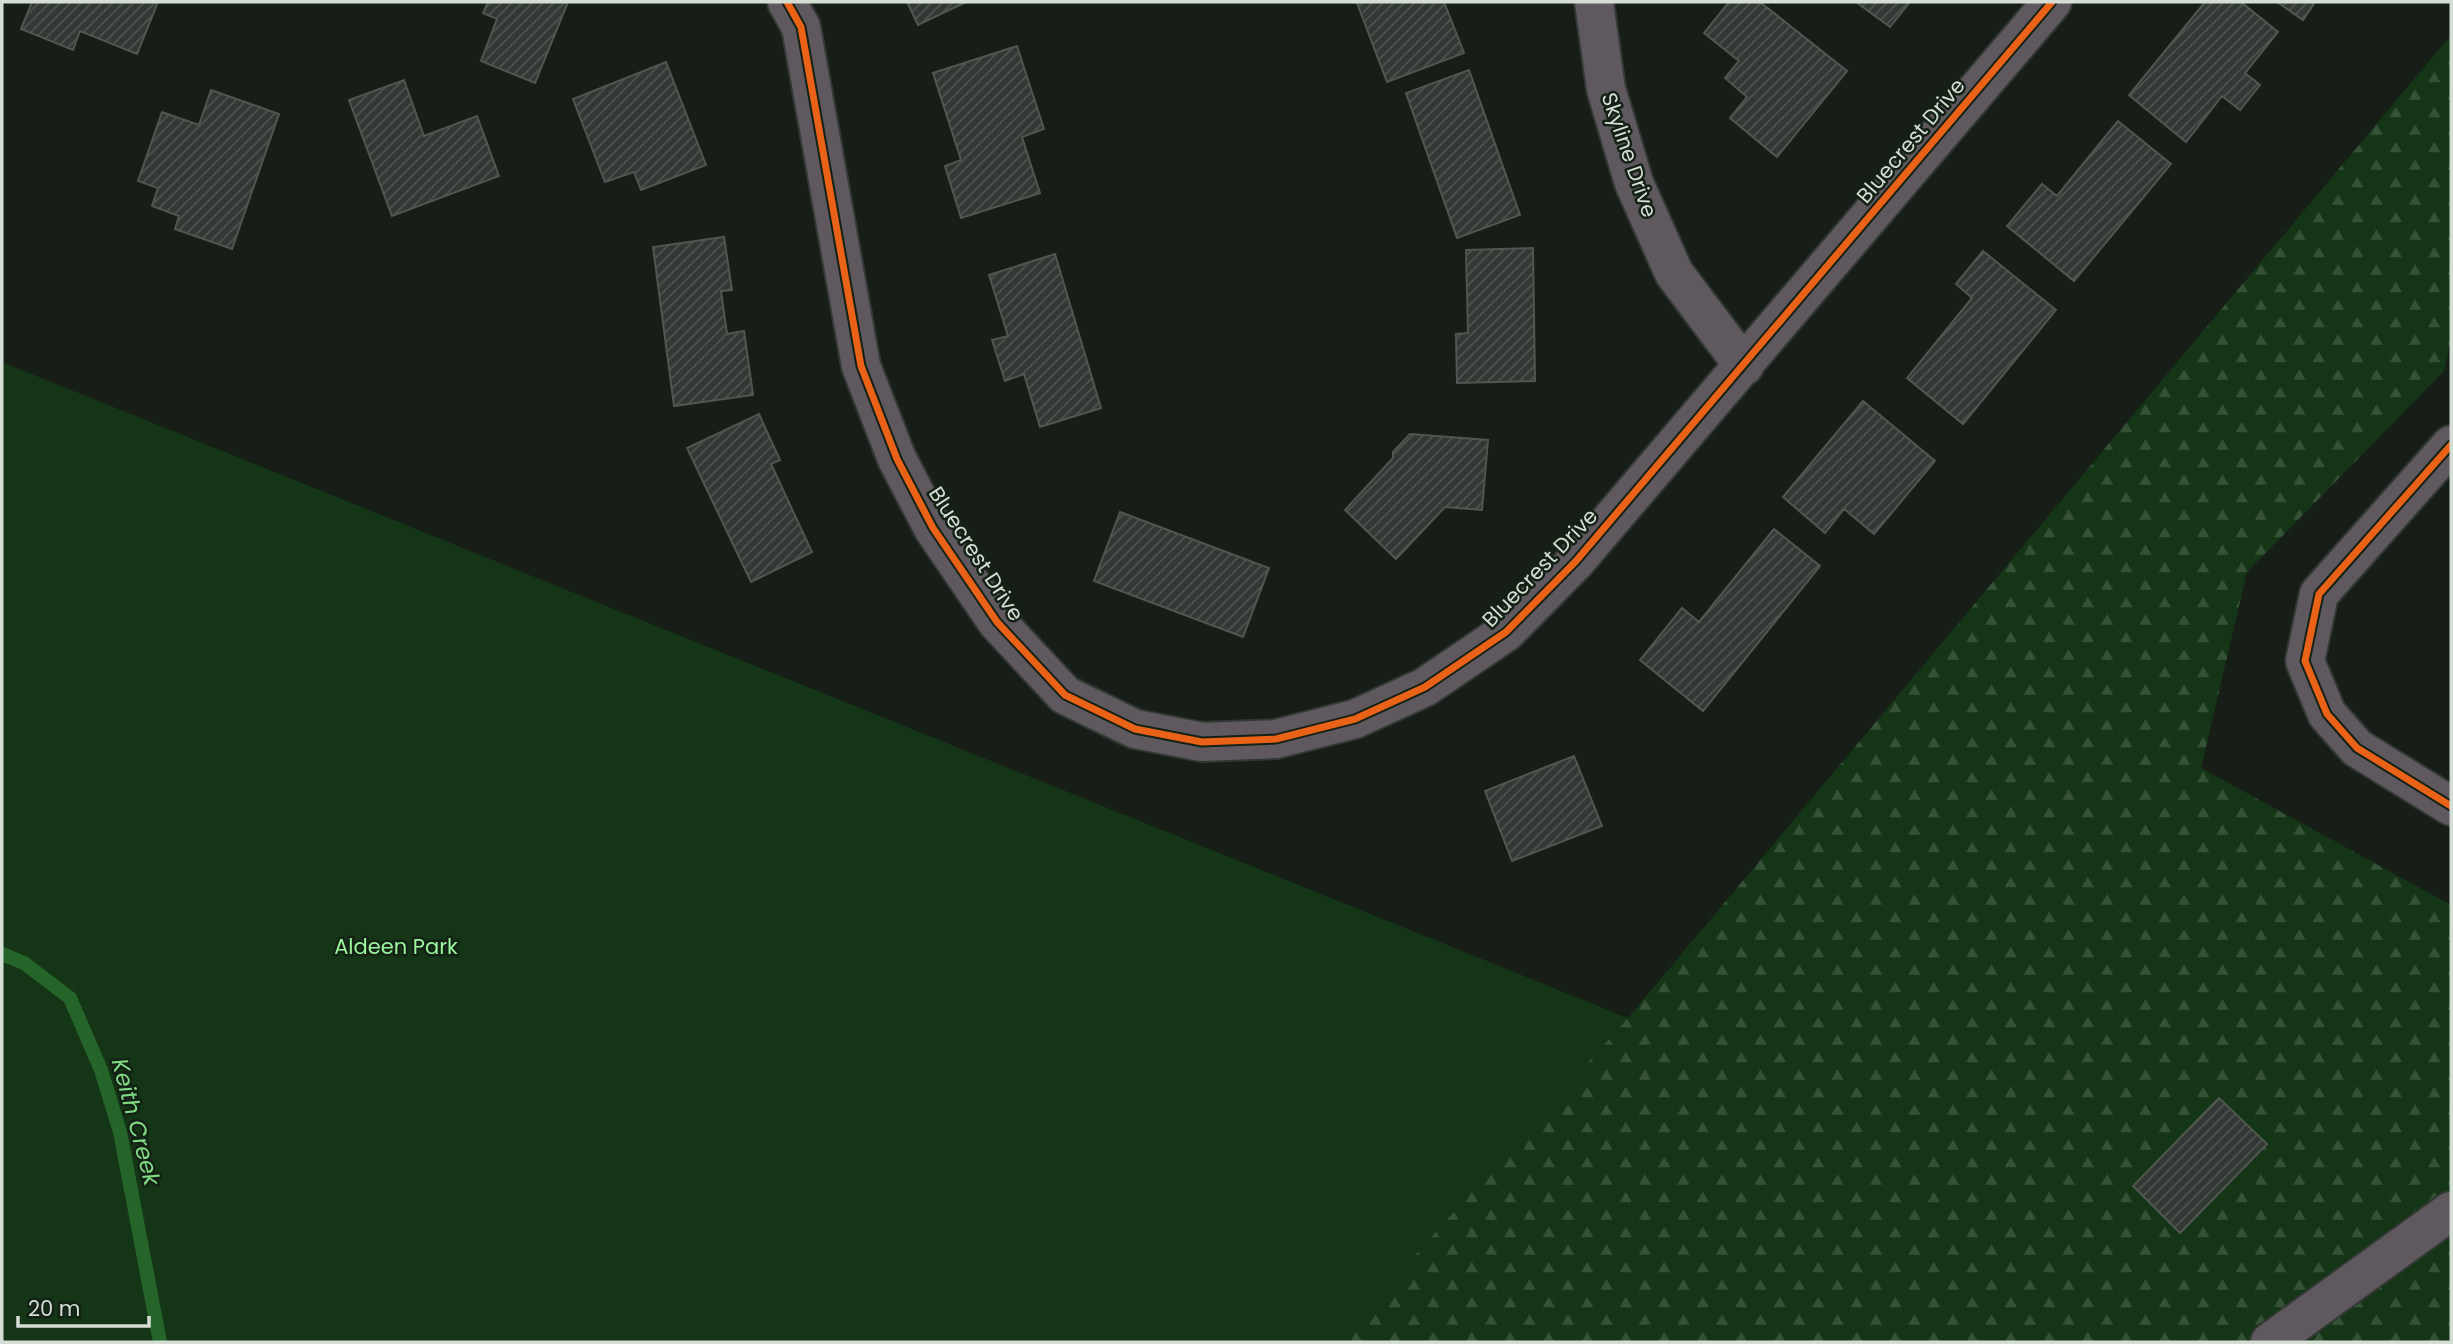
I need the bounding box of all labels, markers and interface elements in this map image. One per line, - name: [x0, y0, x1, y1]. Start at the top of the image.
- street label: Bluecrest Drive: [1850, 72, 1972, 209]
- street label: Skyline Drive: [1595, 89, 1664, 221]
- street label: Bluecrest Drive: [922, 481, 1031, 627]
- street label: Bluecrest Drive: [1475, 502, 1604, 633]
- park label: Aldeen Park: [334, 932, 458, 961]
- water label: Keith Creek: [104, 1055, 169, 1190]
- scale bar: [18, 1284, 149, 1328]
- text: 20 m: [28, 1294, 81, 1323]

